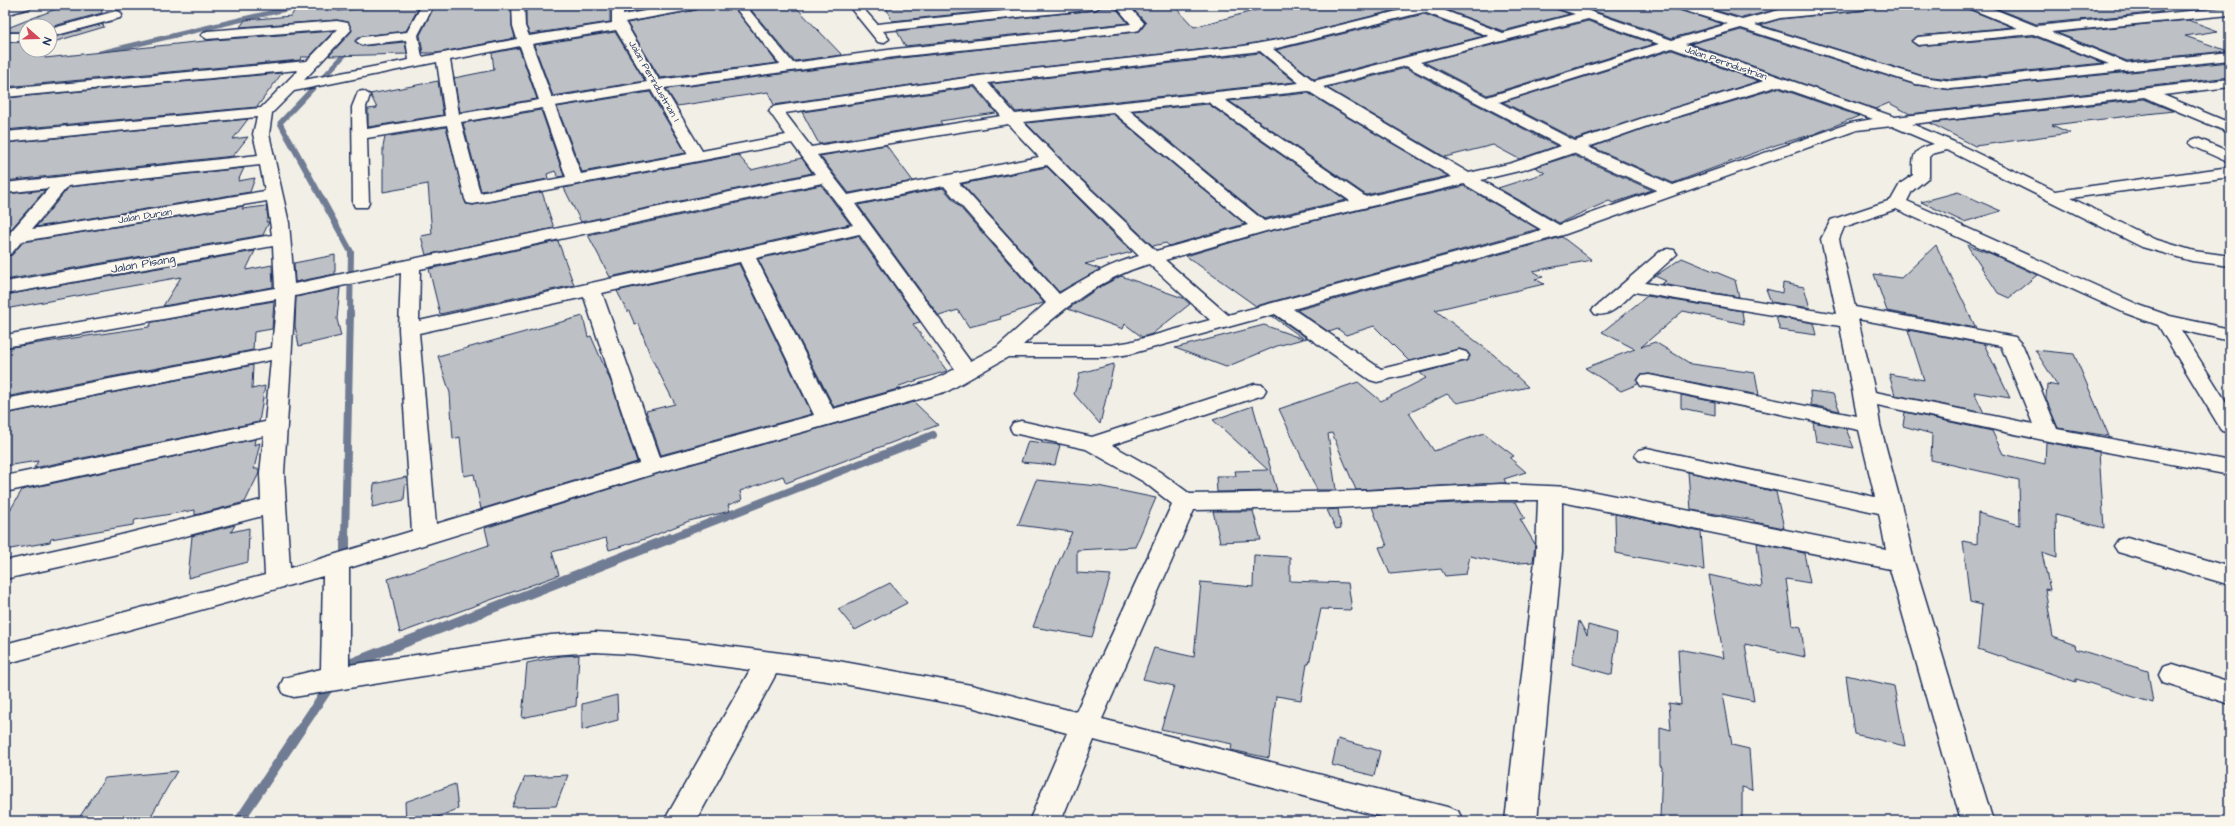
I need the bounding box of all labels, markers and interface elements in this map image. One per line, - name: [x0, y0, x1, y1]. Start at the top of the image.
- north arrow: [18, 18, 58, 58]
- text: N: [39, 35, 55, 47]
- street label: Jalan Perindustrian 1: [625, 38, 683, 125]
- street label: Jalan Perindustrian: [1683, 42, 1769, 84]
- street label: Jalan Durian: [117, 205, 173, 227]
- street label: Jalan Pisang: [109, 250, 177, 279]

